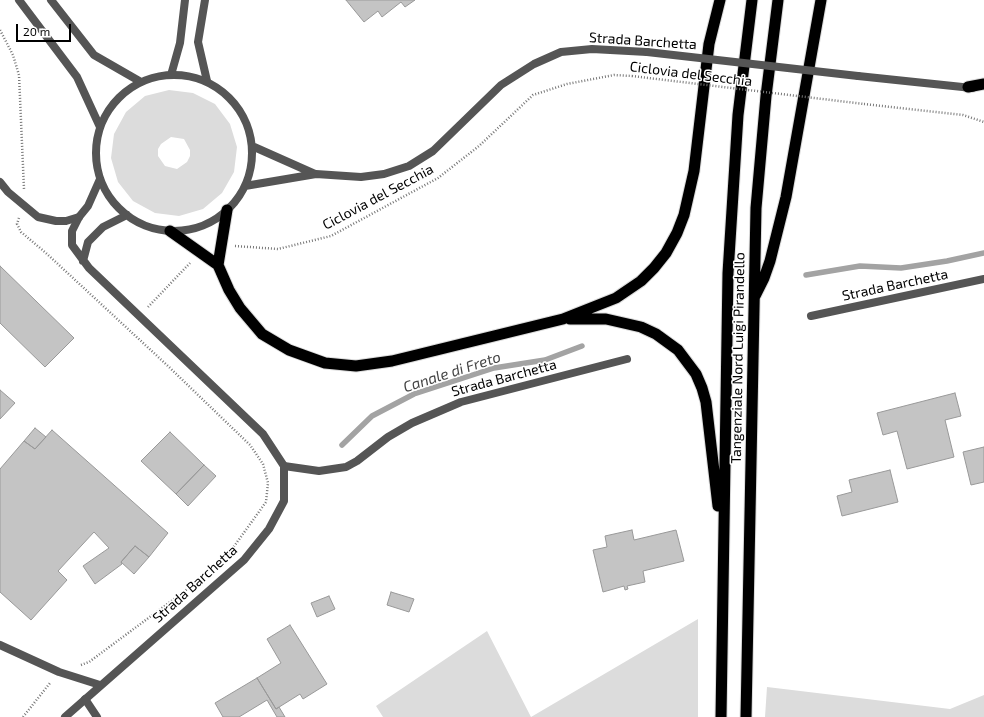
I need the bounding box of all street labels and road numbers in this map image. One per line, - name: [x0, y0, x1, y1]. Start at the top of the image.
- street label: Strada Barchetta: [589, 29, 697, 53]
- street label: Ciclovia del Secchia: [629, 58, 753, 90]
- street label: Ciclovia del Secchia: [320, 161, 436, 233]
- street label: Tangenziale Nord Luigi Pirandello: [728, 252, 748, 464]
- street label: Strada Barchetta: [840, 266, 950, 304]
- street label: Strada Barchetta: [450, 356, 558, 400]
- street label: Strada Barchetta: [149, 542, 241, 626]

